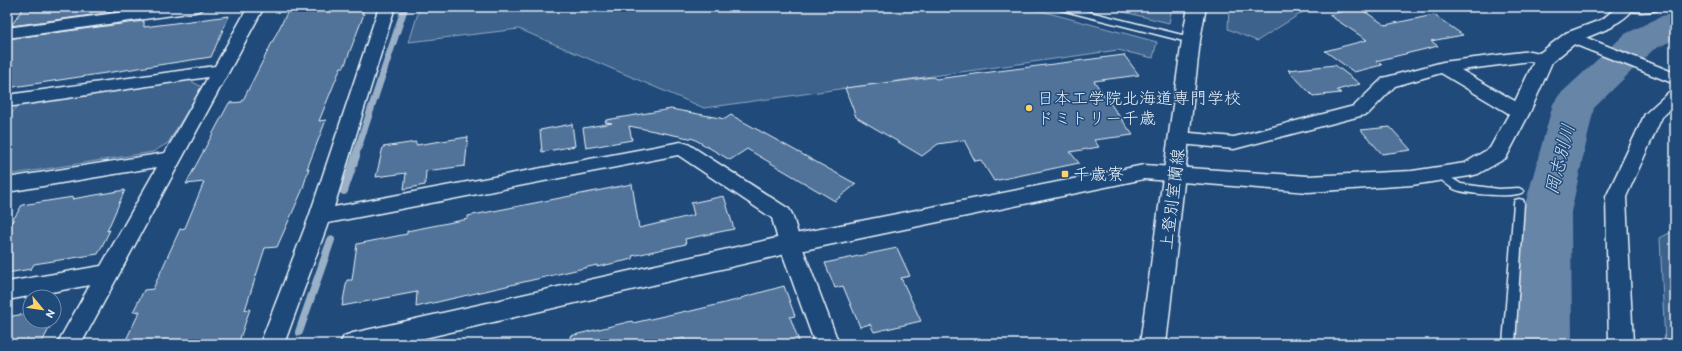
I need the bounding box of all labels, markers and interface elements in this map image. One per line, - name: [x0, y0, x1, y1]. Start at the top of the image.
- place label: 日本工学院北海道専門学校 ドミトリー千歳: [1037, 88, 1241, 128]
- marker: 日本工学院北海道専門学校 ドミトリー千歳: [1024, 103, 1034, 113]
- water label: 岡志別川: [1541, 121, 1579, 197]
- street label: 上登別室蘭線: [1156, 147, 1188, 251]
- place label: 千歳寮: [1073, 164, 1124, 184]
- marker: 千歳寮: [1060, 169, 1070, 179]
- north arrow: [22, 289, 62, 329]
- text: N: [43, 307, 58, 320]

